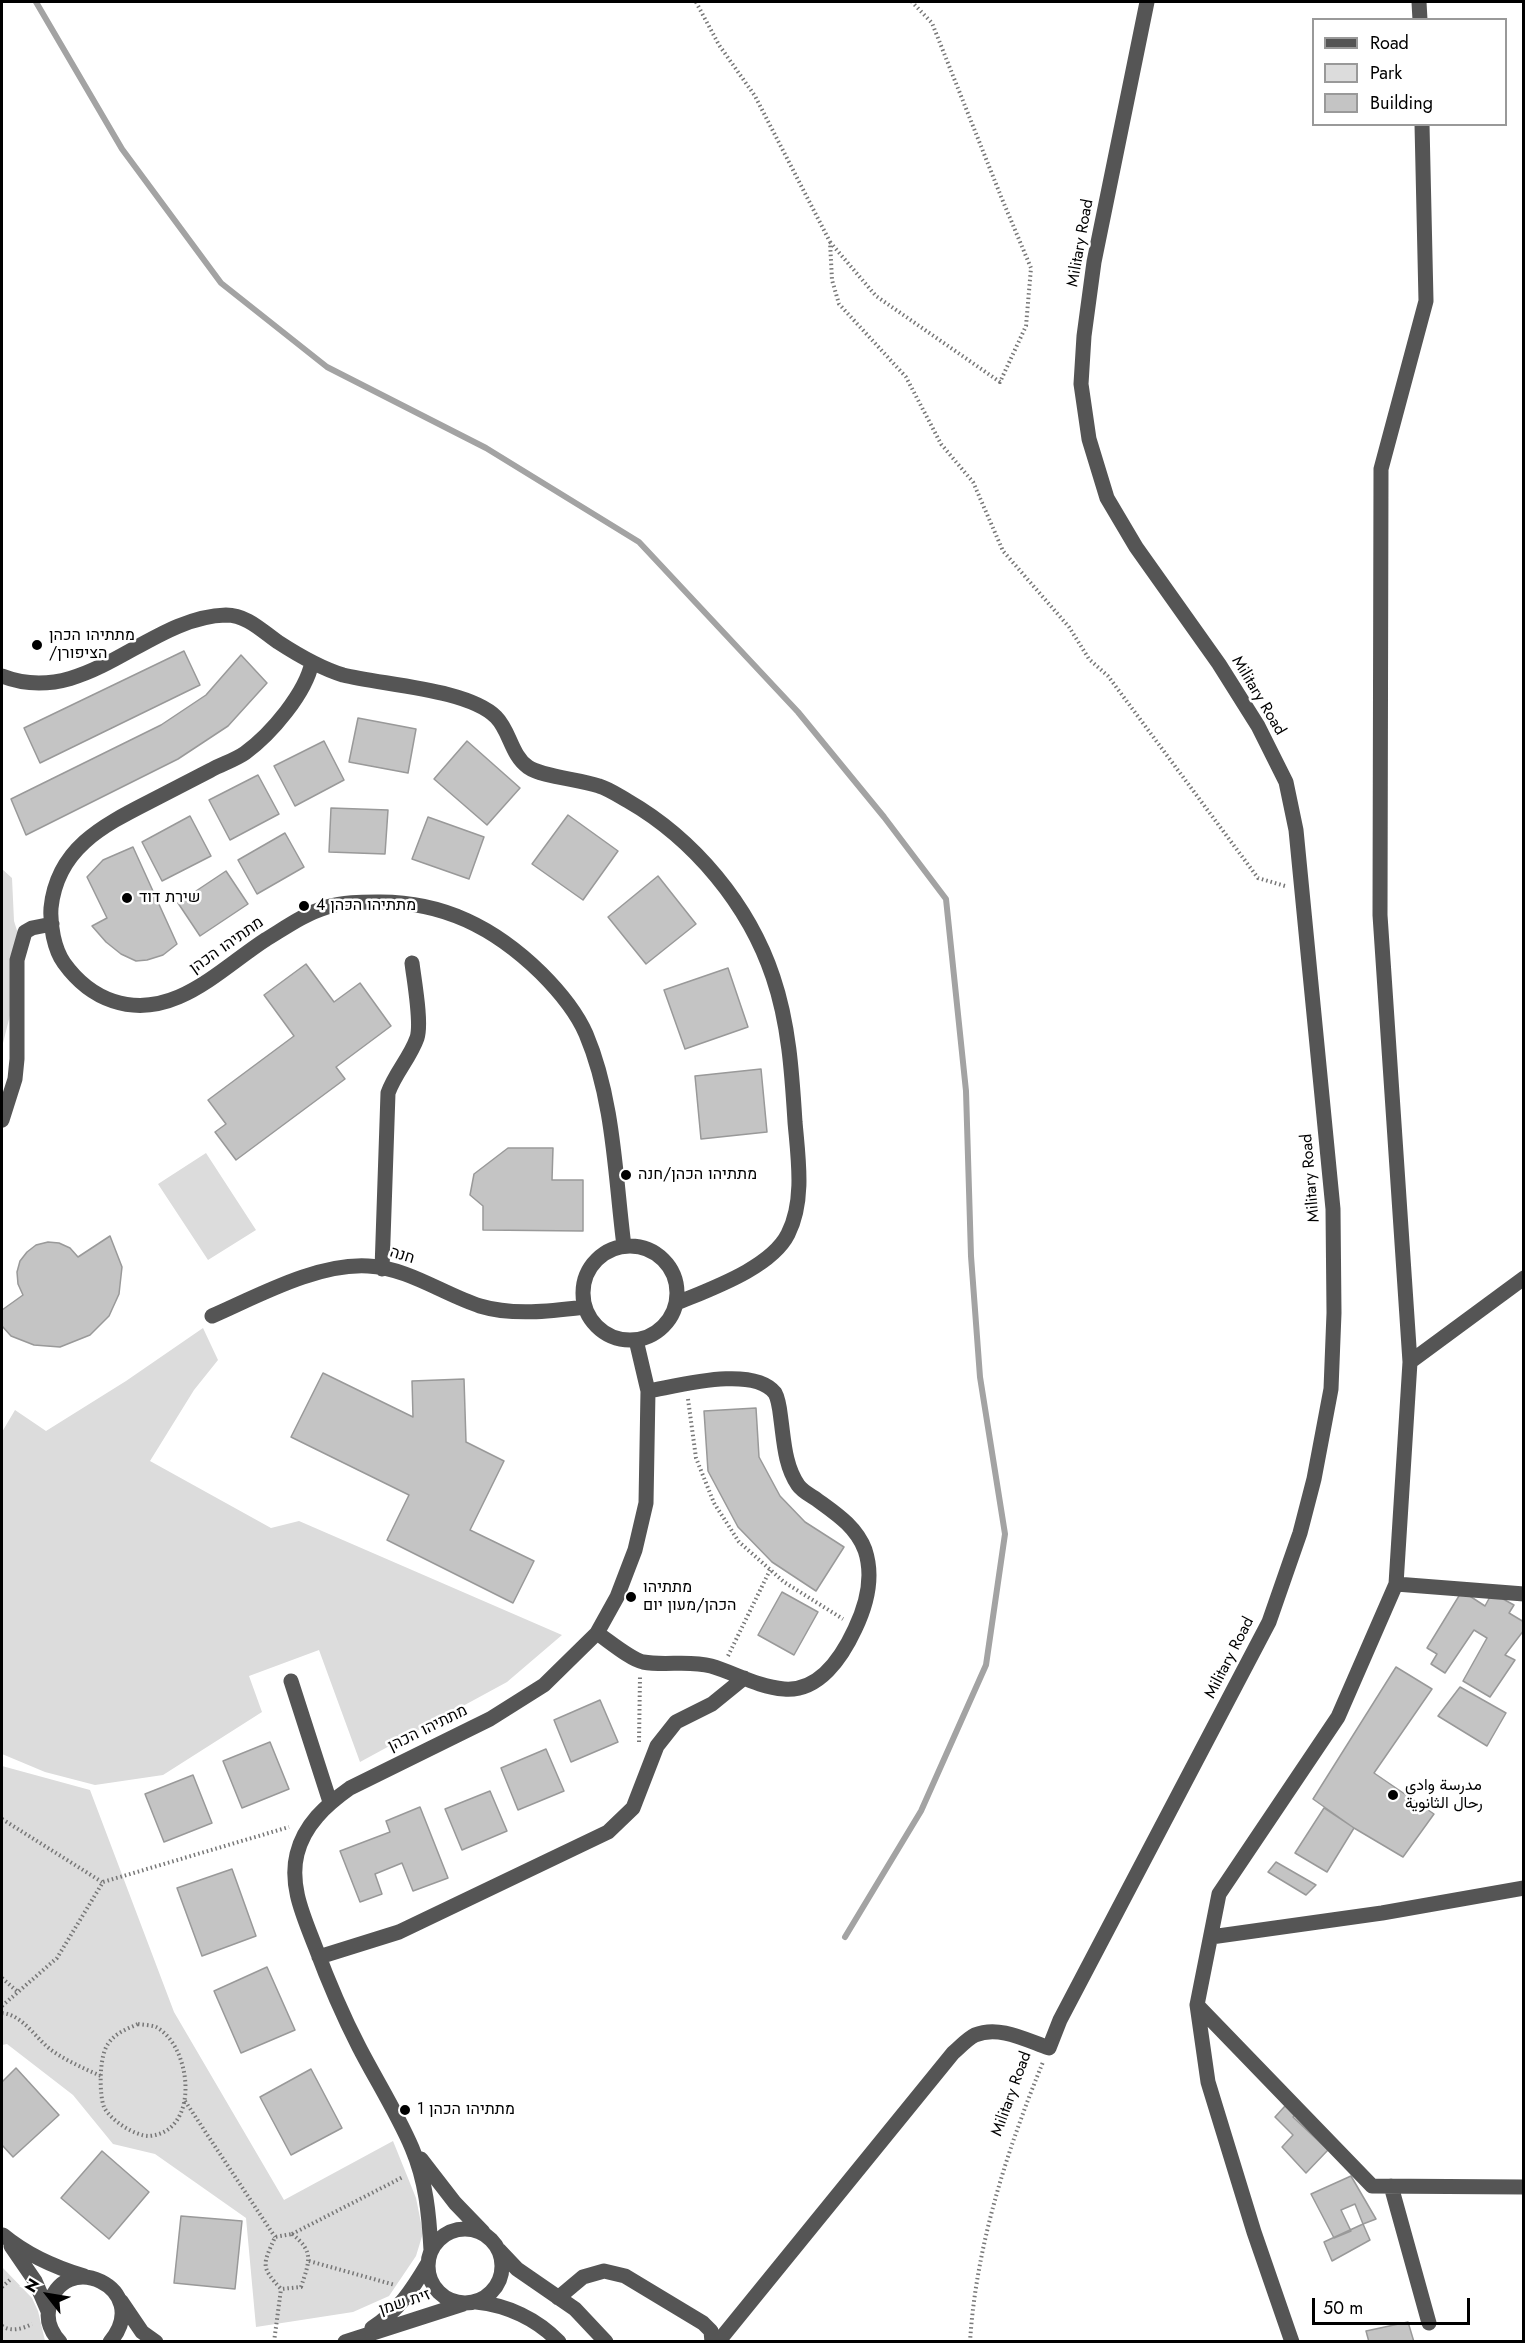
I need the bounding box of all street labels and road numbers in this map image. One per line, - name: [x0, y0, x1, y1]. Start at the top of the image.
- street label: Military Road: [1064, 198, 1098, 288]
- street label: Military Road: [1227, 653, 1289, 739]
- street label: מתתיהו הכהן: [186, 914, 268, 978]
- street label: Military Road: [1298, 1133, 1324, 1223]
- street label: חנה: [387, 1243, 417, 1269]
- street label: Military Road: [1201, 1614, 1259, 1702]
- street label: מתתיהו הכהן: [385, 1702, 471, 1756]
- street label: Military Road: [988, 2049, 1036, 2139]
- street label: זית שמן: [377, 2286, 433, 2320]

